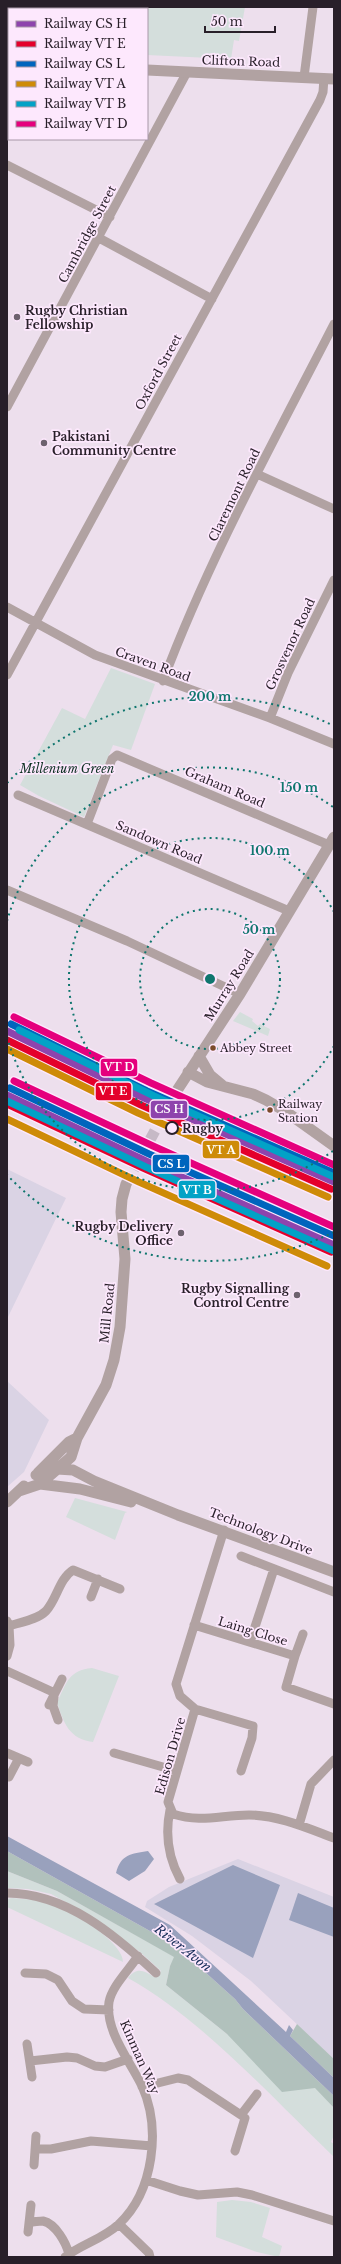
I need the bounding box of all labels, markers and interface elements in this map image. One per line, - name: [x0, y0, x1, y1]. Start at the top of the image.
- legend: [8, 8, 148, 140]
- scale bar: [205, 8, 275, 34]
- text: 50 m: [211, 14, 243, 29]
- text: Railway CS H: [44, 16, 127, 31]
- text: Railway VT E: [44, 36, 126, 51]
- street label: Clifton Road: [201, 52, 281, 70]
- text: Railway CS L: [44, 56, 125, 71]
- text: Railway VT A: [44, 76, 126, 91]
- text: Railway VT B: [44, 96, 126, 111]
- text: Railway VT D: [44, 116, 128, 131]
- street label: Cambridge Street: [55, 182, 119, 285]
- place label: Rugby Christian Fellowship: [25, 303, 128, 332]
- marker: Rugby Christian Fellowship: [12, 312, 22, 322]
- street label: Oxford Street: [132, 331, 185, 413]
- place label: Pakistani Community Centre: [52, 429, 176, 458]
- marker: Pakistani Community Centre: [39, 438, 49, 448]
- street label: Claremont Road: [205, 446, 263, 544]
- street label: Grosvenor Road: [262, 595, 318, 693]
- street label: Craven Road: [113, 643, 193, 685]
- text: 200 m: [189, 689, 232, 704]
- park label: Millenium Green: [19, 761, 115, 776]
- street label: Graham Road: [183, 763, 267, 811]
- text: 150 m: [280, 780, 319, 795]
- street label: Sandown Road: [114, 817, 204, 867]
- text: 100 m: [250, 843, 291, 858]
- text: 50 m: [243, 922, 276, 937]
- street label: Murray Road: [201, 947, 257, 1023]
- centre of rings: [203, 972, 217, 986]
- place label: Abbey Street: [219, 1041, 293, 1055]
- marker: Abbey Street: [208, 1043, 218, 1053]
- line badge: VT D: [100, 1058, 138, 1077]
- text: VT D: [103, 1060, 134, 1074]
- line badge: VT E: [95, 1082, 132, 1101]
- text: VT E: [97, 1084, 128, 1098]
- place label: Railway Station: [278, 1097, 322, 1125]
- line badge: CS H: [150, 1100, 188, 1119]
- text: CS H: [154, 1102, 184, 1116]
- marker: Railway Station: [265, 1105, 275, 1115]
- marker: Rugby: [165, 1121, 179, 1135]
- place label: Rugby: [182, 1121, 223, 1136]
- line badge: VT A: [202, 1140, 240, 1159]
- text: VT A: [205, 1143, 237, 1157]
- line badge: CS L: [152, 1154, 190, 1173]
- text: CS L: [157, 1157, 185, 1171]
- line badge: VT B: [178, 1180, 216, 1199]
- text: VT B: [181, 1183, 212, 1197]
- place label: Rugby Delivery Office: [75, 1219, 173, 1248]
- marker: Rugby Delivery Office: [176, 1228, 186, 1238]
- place label: Rugby Signalling Control Centre: [181, 1281, 290, 1310]
- street label: Mill Road: [96, 1282, 118, 1344]
- marker: Rugby Signalling Control Centre: [292, 1290, 302, 1300]
- street label: Technology Drive: [207, 1504, 315, 1558]
- street label: Laing Close: [216, 1613, 290, 1649]
- street label: Edison Drive: [152, 1715, 188, 1797]
- water label: River Avon: [150, 1920, 215, 1976]
- street label: Kinman Way: [117, 2018, 163, 2097]

